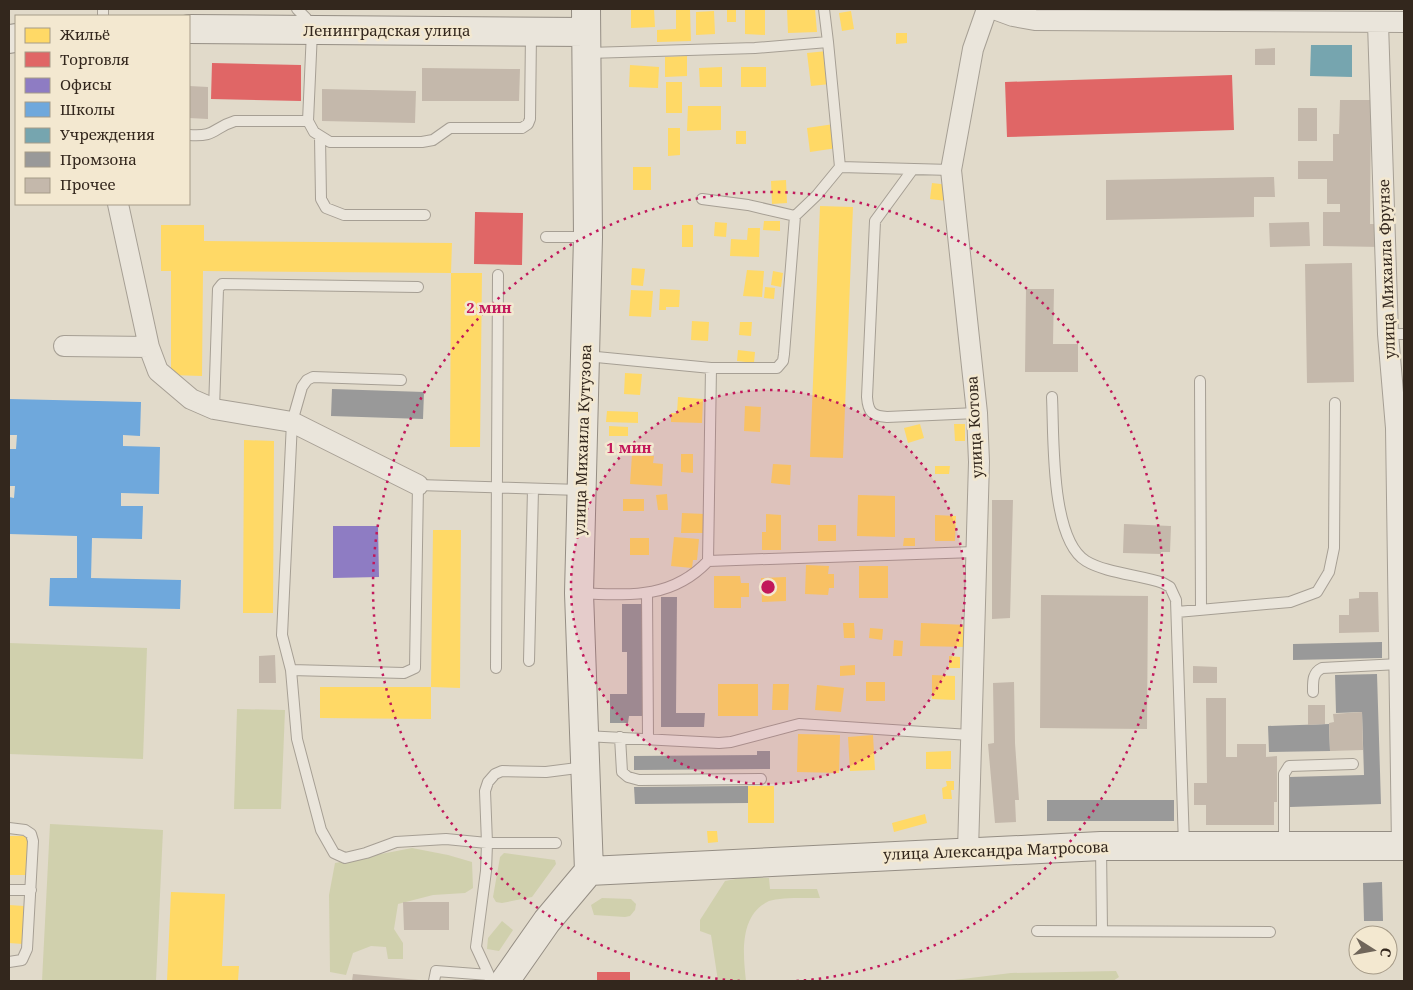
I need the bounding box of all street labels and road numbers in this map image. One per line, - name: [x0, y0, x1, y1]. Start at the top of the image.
- street label: Ленинградская улица: [303, 20, 471, 40]
- street label: улица Михаила Фрунзе: [1373, 179, 1399, 359]
- street label: улица Михаила Кутузова: [569, 344, 595, 536]
- street label: улица Котова: [961, 375, 987, 479]
- street label: улица Александра Матросова: [883, 836, 1109, 864]

